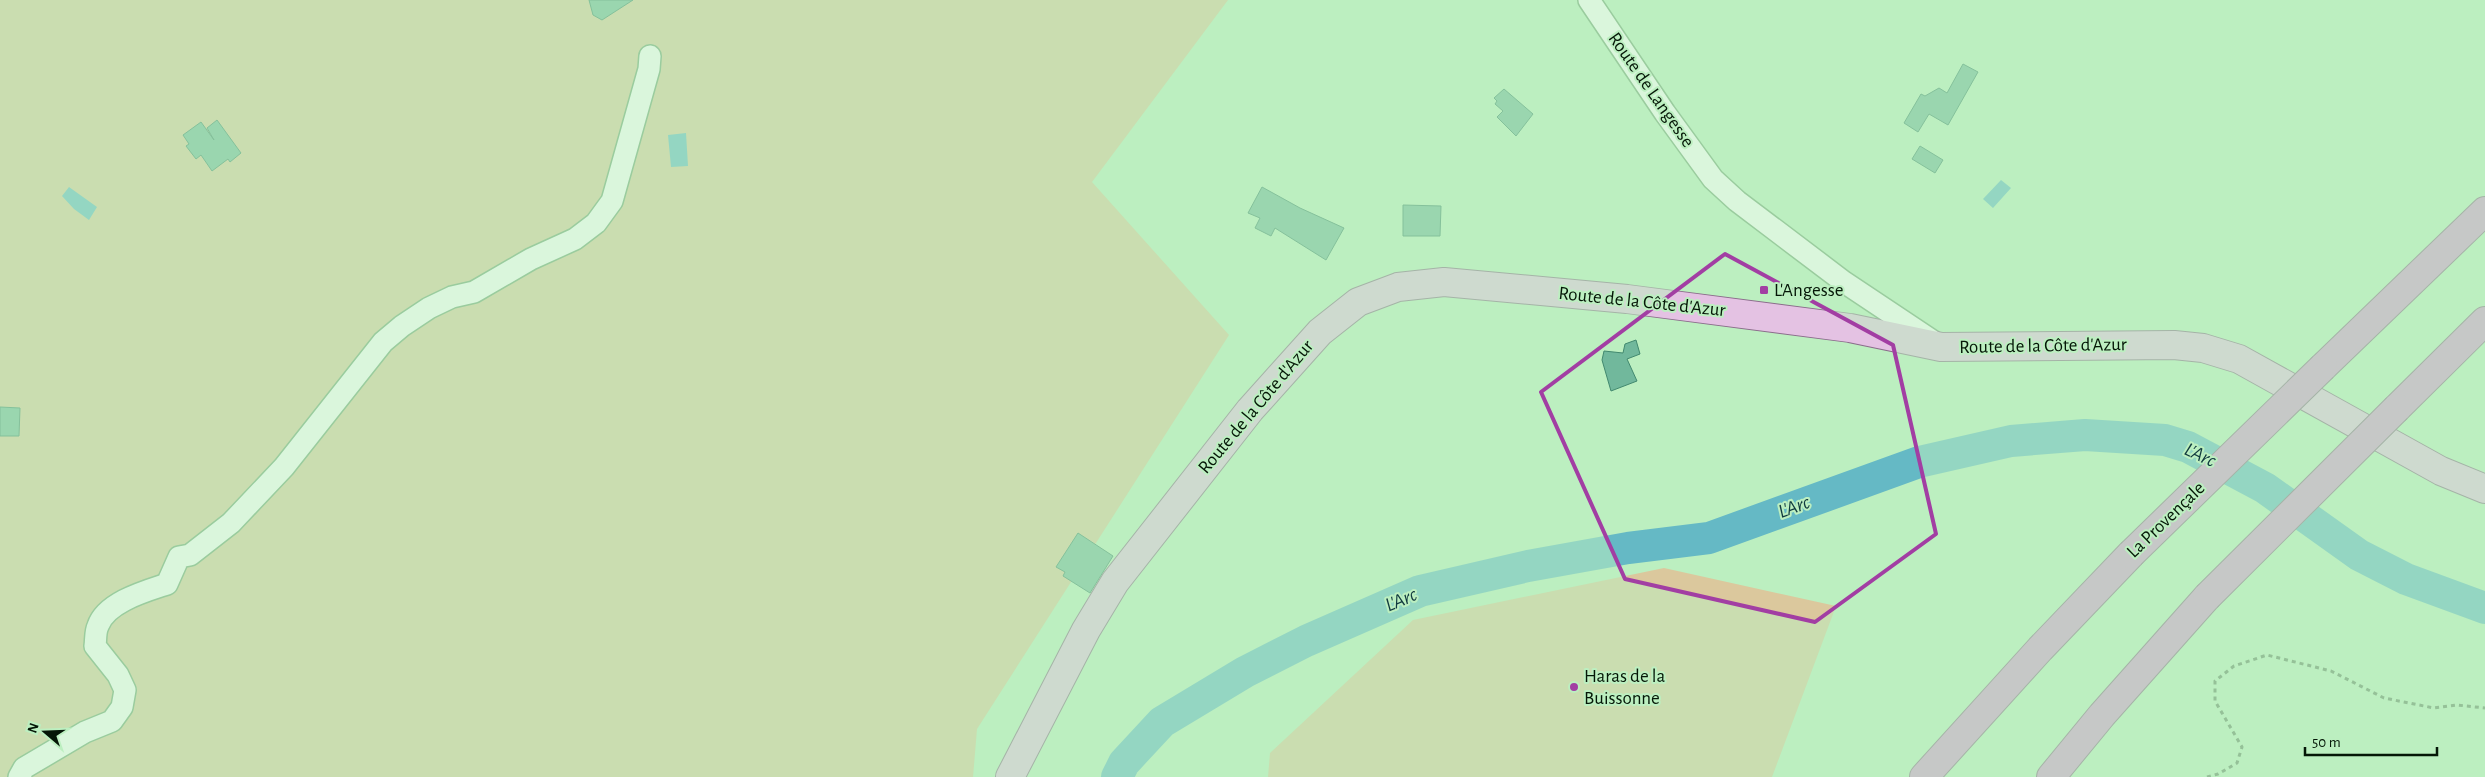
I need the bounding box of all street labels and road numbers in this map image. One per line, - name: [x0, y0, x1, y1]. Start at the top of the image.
- street label: Route de Langesse: [1604, 29, 1698, 151]
- street label: Route de la Côte d'Azur: [1558, 284, 1726, 320]
- street label: Route de la Côte d'Azur: [1959, 335, 2127, 357]
- street label: Route de la Côte d'Azur: [1195, 337, 1317, 477]
- street label: La Provençale: [2123, 478, 2209, 562]

